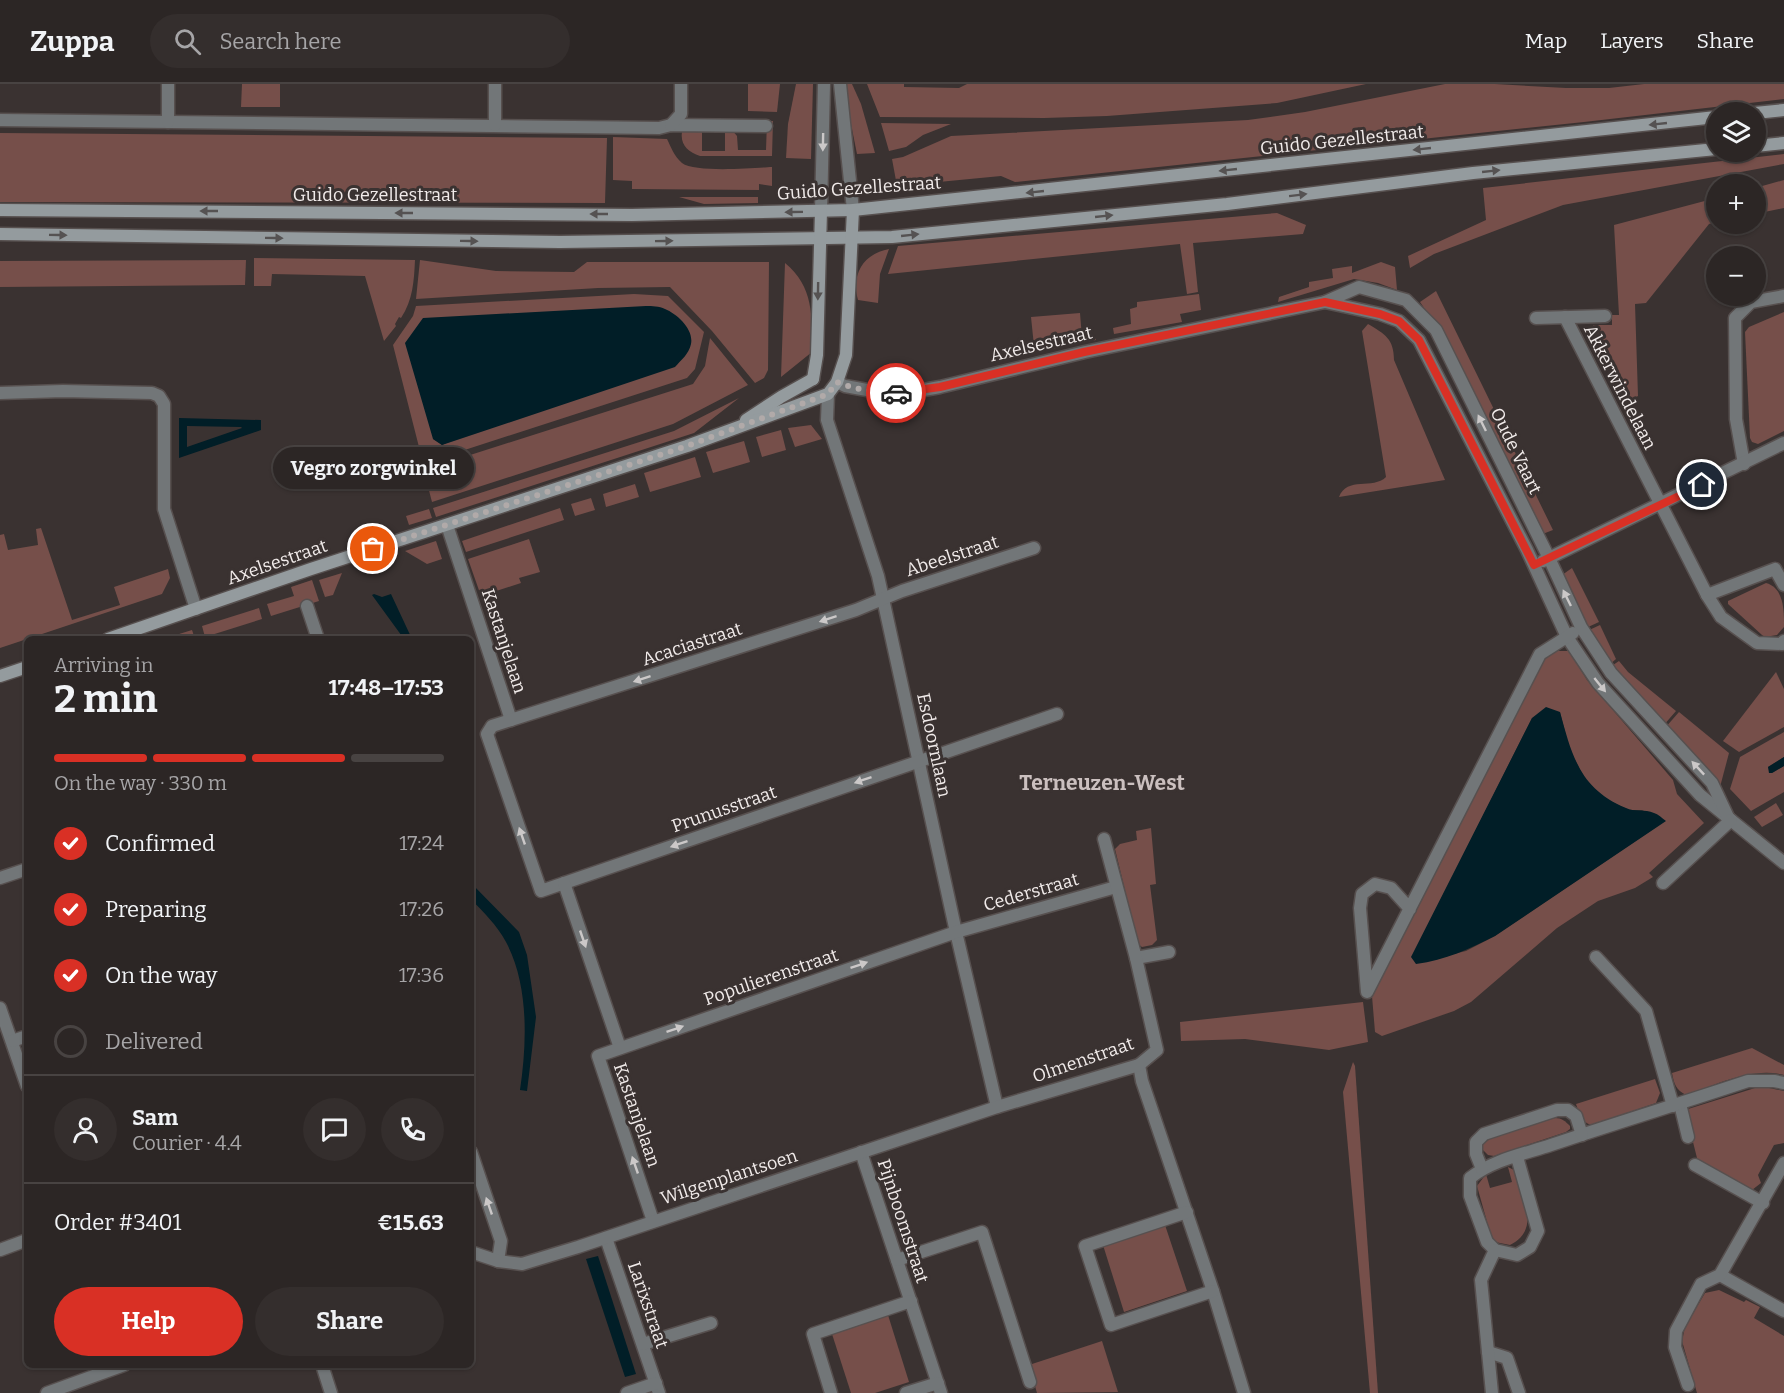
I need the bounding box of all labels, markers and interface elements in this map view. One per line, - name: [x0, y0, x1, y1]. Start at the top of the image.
- search box: [150, 14, 570, 68]
- text: Zuppa: [30, 25, 114, 58]
- icon: search: [171, 25, 204, 58]
- text: Search here: [219, 28, 342, 55]
- text: Map: [1525, 28, 1567, 54]
- text: Layers: [1600, 28, 1664, 54]
- text: Share: [1697, 28, 1754, 54]
- map controls: [1706, 102, 1766, 306]
- button: layers: [1706, 102, 1766, 162]
- one-way arrow: [1648, 119, 1667, 128]
- street label: Guido Gezellestraat: [1259, 120, 1426, 160]
- one-way arrow: [818, 133, 828, 152]
- one-way arrow: [1413, 144, 1432, 154]
- one-way arrow: [1219, 166, 1238, 175]
- one-way arrow: [1482, 166, 1501, 176]
- street label: Guido Gezellestraat: [776, 171, 942, 205]
- button: +: [1706, 174, 1766, 234]
- street label: Guido Gezellestraat: [293, 184, 458, 206]
- one-way arrow: [1025, 187, 1044, 196]
- one-way arrow: [1288, 191, 1307, 200]
- one-way arrow: [200, 206, 219, 216]
- one-way arrow: [785, 207, 804, 217]
- one-way arrow: [395, 208, 414, 218]
- one-way arrow: [590, 209, 609, 219]
- one-way arrow: [1094, 211, 1113, 221]
- one-way arrow: [49, 230, 68, 240]
- one-way arrow: [900, 230, 919, 240]
- one-way arrow: [265, 233, 284, 243]
- one-way arrow: [460, 236, 479, 245]
- one-way arrow: [655, 236, 674, 245]
- button: −: [1706, 246, 1766, 306]
- one-way arrow: [814, 281, 823, 300]
- street label: Axelsestraat: [988, 321, 1095, 366]
- street label: Akkerwindelaan: [1579, 321, 1661, 454]
- courier: [866, 363, 926, 423]
- icon: car: [880, 377, 913, 410]
- street label: Oude Vaart: [1486, 404, 1547, 498]
- one-way arrow: [1477, 414, 1487, 431]
- callout: Vegro zorgwinkel: [272, 447, 473, 489]
- text: Vegro zorgwinkel: [291, 456, 456, 480]
- pin: [1676, 459, 1727, 510]
- icon: home: [1685, 468, 1718, 501]
- pin: [347, 523, 398, 574]
- street label: Abeelstraat: [903, 530, 1002, 581]
- icon: bag: [356, 532, 389, 565]
- street label: Axelsestraat: [224, 534, 330, 589]
- street label: Kastanjelaan: [477, 586, 531, 697]
- one-way arrow: [1562, 590, 1571, 607]
- one-way arrow: [819, 615, 837, 624]
- street label: Acaciastraat: [639, 617, 745, 671]
- text: Arriving in: [54, 653, 153, 677]
- text: 17:48–17:53: [328, 674, 444, 701]
- one-way arrow: [633, 674, 651, 684]
- text: 2 min: [54, 676, 158, 722]
- one-way arrow: [1594, 677, 1607, 693]
- street label: Esdoornlaan: [912, 691, 956, 800]
- one-way arrow: [1692, 761, 1706, 775]
- district label: Terneuzen-West: [1019, 770, 1185, 796]
- text: On the way · 330 m: [54, 771, 227, 795]
- one-way arrow: [854, 776, 872, 786]
- street label: Prunusstraat: [669, 781, 780, 837]
- icon: check: [54, 827, 87, 860]
- one-way arrow: [517, 827, 527, 845]
- text: Confirmed: [105, 830, 215, 857]
- text: 17:24: [399, 831, 444, 855]
- one-way arrow: [670, 839, 688, 849]
- street label: Cederstraat: [981, 868, 1082, 916]
- icon: check: [54, 893, 87, 926]
- text: Preparing: [105, 896, 207, 923]
- text: 17:26: [399, 897, 444, 921]
- one-way arrow: [578, 930, 588, 948]
- street label: Populierenstraat: [701, 944, 841, 1010]
- icon: check: [54, 959, 87, 992]
- one-way arrow: [850, 960, 868, 970]
- text: On the way: [105, 962, 217, 989]
- text: 17:36: [399, 963, 444, 987]
- one-way arrow: [666, 1023, 684, 1033]
- text: Delivered: [105, 1028, 203, 1055]
- street label: Olmenstraat: [1029, 1032, 1137, 1088]
- street label: Kastanjelaan: [609, 1060, 665, 1171]
- button: person: [54, 1098, 117, 1161]
- button: chat: [303, 1098, 366, 1161]
- button: phone: [381, 1098, 444, 1161]
- text: Sam: [132, 1104, 178, 1131]
- text: Courier · 4.4: [132, 1131, 242, 1155]
- street label: Wilgenplantsoen: [658, 1144, 801, 1210]
- one-way arrow: [629, 1156, 639, 1174]
- street label: Pijnboomstraat: [873, 1156, 934, 1286]
- one-way arrow: [484, 1197, 493, 1215]
- text: Order #3401: [54, 1209, 182, 1236]
- text: €15.63: [377, 1209, 444, 1236]
- street label: Larixstraat: [623, 1259, 673, 1352]
- button: Help: [54, 1287, 243, 1356]
- button: Share: [255, 1287, 444, 1356]

